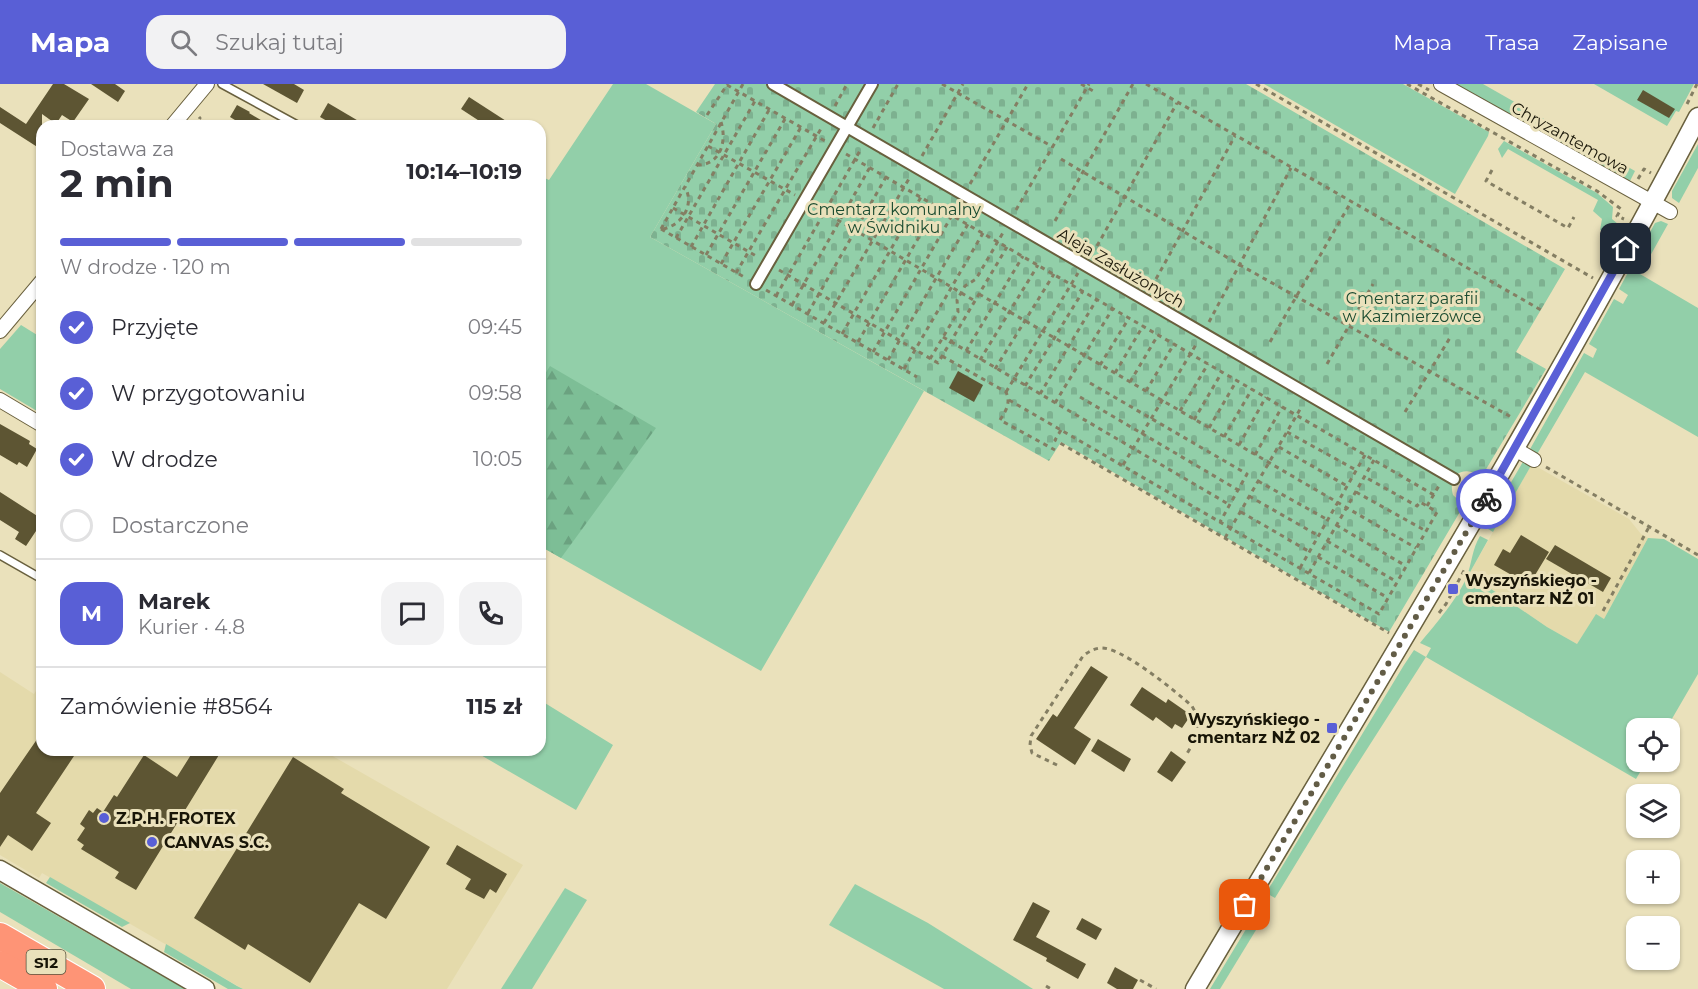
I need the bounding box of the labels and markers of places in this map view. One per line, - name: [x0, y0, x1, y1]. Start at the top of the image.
- pin: [1600, 223, 1651, 274]
- place label: Wyszyńskiego - cmentarz NŻ 01: [1465, 571, 1597, 608]
- marker: Wyszyńskiego - cmentarz NŻ 01: [1446, 582, 1460, 596]
- place label: Wyszyńskiego - cmentarz NŻ 02: [1187, 710, 1320, 747]
- marker: Wyszyńskiego - cmentarz NŻ 02: [1325, 721, 1339, 735]
- place label: Z.P.H. FROTEX: [116, 809, 236, 828]
- marker: Z.P.H. FROTEX: [97, 811, 111, 825]
- place label: CANVAS S.C.: [164, 833, 269, 852]
- marker: CANVAS S.C.: [145, 835, 159, 849]
- pin: [1219, 879, 1270, 930]

